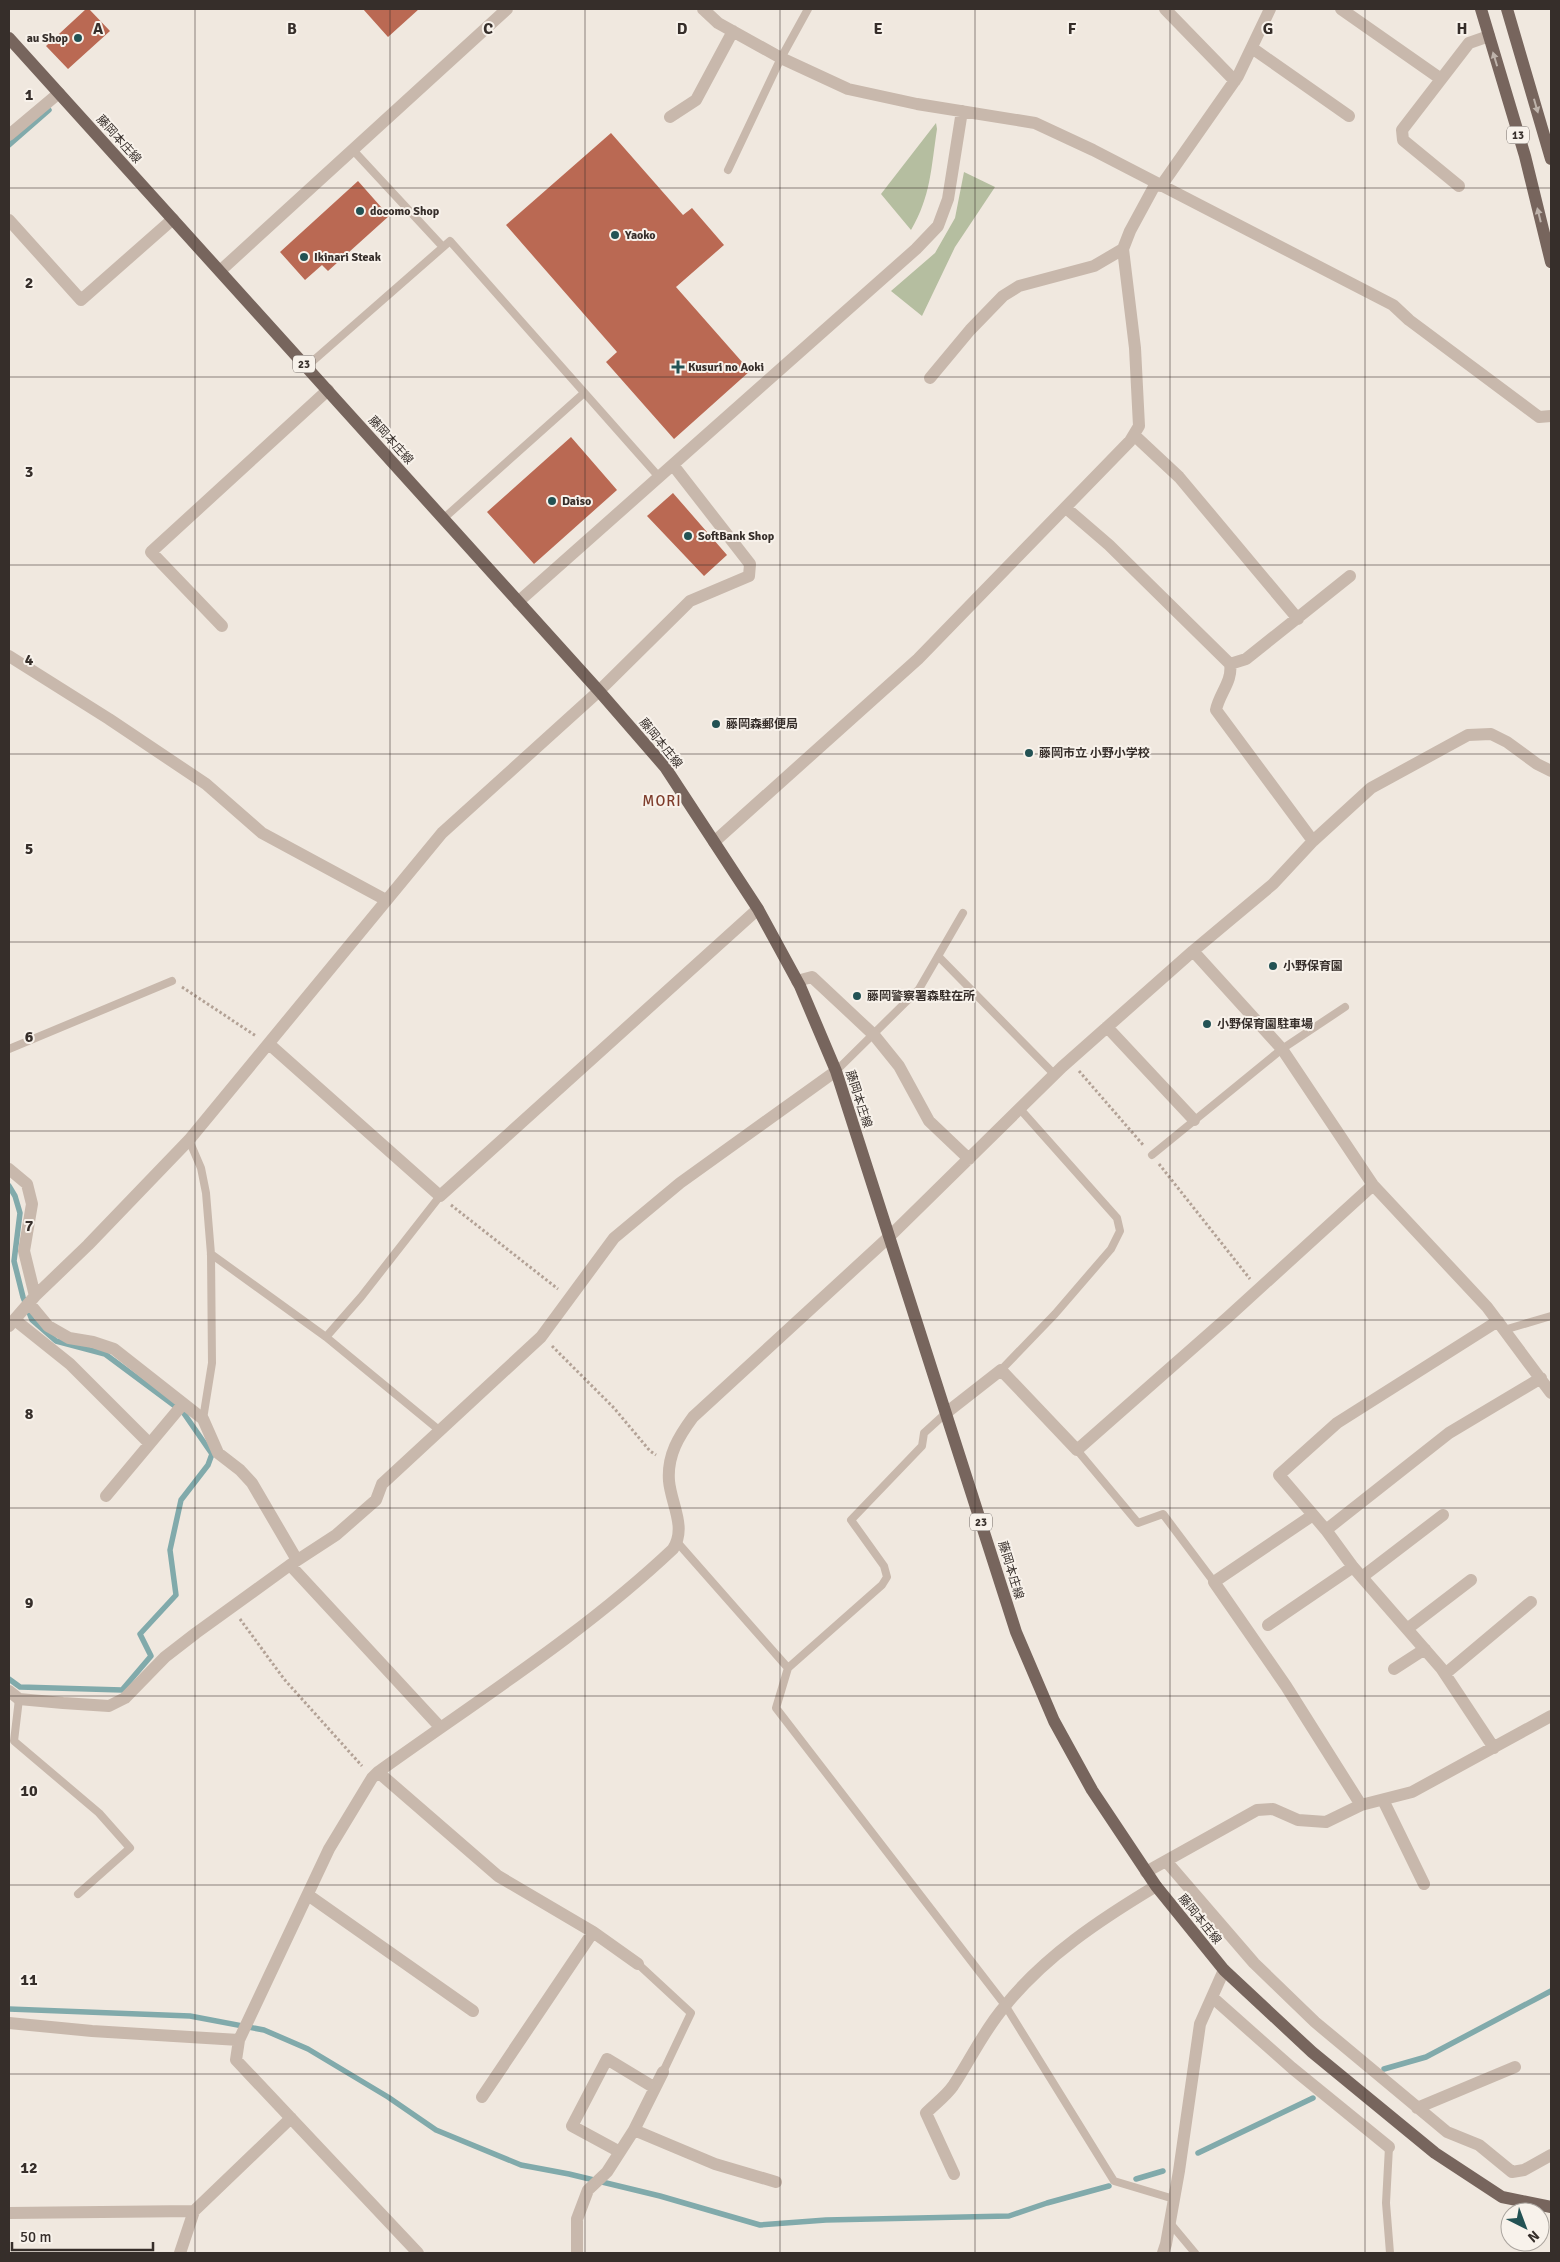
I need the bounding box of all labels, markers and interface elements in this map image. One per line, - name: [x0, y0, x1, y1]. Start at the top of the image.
- text: A: [93, 19, 104, 39]
- text: B: [287, 19, 297, 39]
- text: C: [483, 19, 493, 39]
- text: D: [677, 19, 688, 39]
- text: E: [873, 19, 883, 39]
- text: F: [1068, 19, 1077, 39]
- text: G: [1263, 19, 1273, 39]
- text: H: [1457, 19, 1467, 39]
- place label: au Shop: [27, 31, 69, 46]
- marker: au Shop: [72, 32, 84, 44]
- one-way arrow: [1491, 51, 1499, 66]
- text: 1: [25, 85, 34, 105]
- one-way arrow: [1532, 98, 1540, 113]
- street label: 藤岡本庄線: [93, 112, 144, 167]
- road number: 13: [1507, 126, 1529, 144]
- place label: docomo Shop: [370, 204, 440, 219]
- marker: docomo Shop: [354, 205, 366, 217]
- one-way arrow: [1535, 208, 1543, 223]
- place label: Yaoko: [624, 228, 656, 243]
- marker: Yaoko: [609, 229, 621, 241]
- place label: Ikinari Steak: [314, 250, 382, 265]
- marker: Ikinari Steak: [298, 251, 310, 263]
- text: 2: [25, 273, 33, 293]
- road number: 23: [293, 356, 315, 372]
- place label: Kusuri no Aoki: [688, 360, 764, 375]
- marker: Kusuri no Aoki: [672, 361, 684, 373]
- street label: 藤岡本庄線: [365, 413, 416, 468]
- text: 3: [25, 462, 33, 482]
- place label: Daiso: [562, 494, 591, 509]
- marker: Daiso: [546, 495, 558, 507]
- place label: SoftBank Shop: [698, 529, 775, 544]
- marker: SoftBank Shop: [682, 530, 694, 542]
- text: 4: [25, 650, 34, 670]
- street label: 藤岡本庄線: [636, 715, 685, 771]
- place label: 藤岡森郵便局: [726, 717, 798, 732]
- marker: 藤岡森郵便局: [710, 718, 722, 730]
- place label: 藤岡市立 小野小学校: [1039, 746, 1150, 761]
- marker: 藤岡市立 小野小学校: [1023, 747, 1035, 759]
- district label: MORI: [642, 792, 682, 810]
- text: 5: [25, 839, 33, 859]
- place label: 小野保育園: [1283, 959, 1343, 974]
- marker: 小野保育園: [1267, 960, 1279, 972]
- place label: 藤岡警察署森駐在所: [867, 989, 975, 1004]
- marker: 藤岡警察署森駐在所: [851, 990, 863, 1002]
- place label: 小野保育園駐車場: [1217, 1017, 1313, 1032]
- marker: 小野保育園駐車場: [1201, 1018, 1213, 1030]
- text: 6: [25, 1027, 34, 1047]
- street label: 藤岡本庄線: [842, 1068, 875, 1130]
- text: 7: [25, 1216, 34, 1236]
- text: 8: [25, 1404, 34, 1424]
- road number: 23: [970, 1514, 992, 1530]
- street label: 藤岡本庄線: [995, 1539, 1026, 1601]
- text: 9: [25, 1593, 34, 1613]
- text: 10: [20, 1781, 38, 1801]
- street label: 藤岡本庄線: [1175, 1891, 1224, 1947]
- text: 11: [20, 1970, 38, 1990]
- text: 12: [20, 2158, 38, 2178]
- north arrow: [1500, 2202, 1550, 2252]
- scale bar: [12, 2220, 154, 2252]
- text: N: [1524, 2227, 1543, 2246]
- text: 50 m: [20, 2228, 51, 2246]

